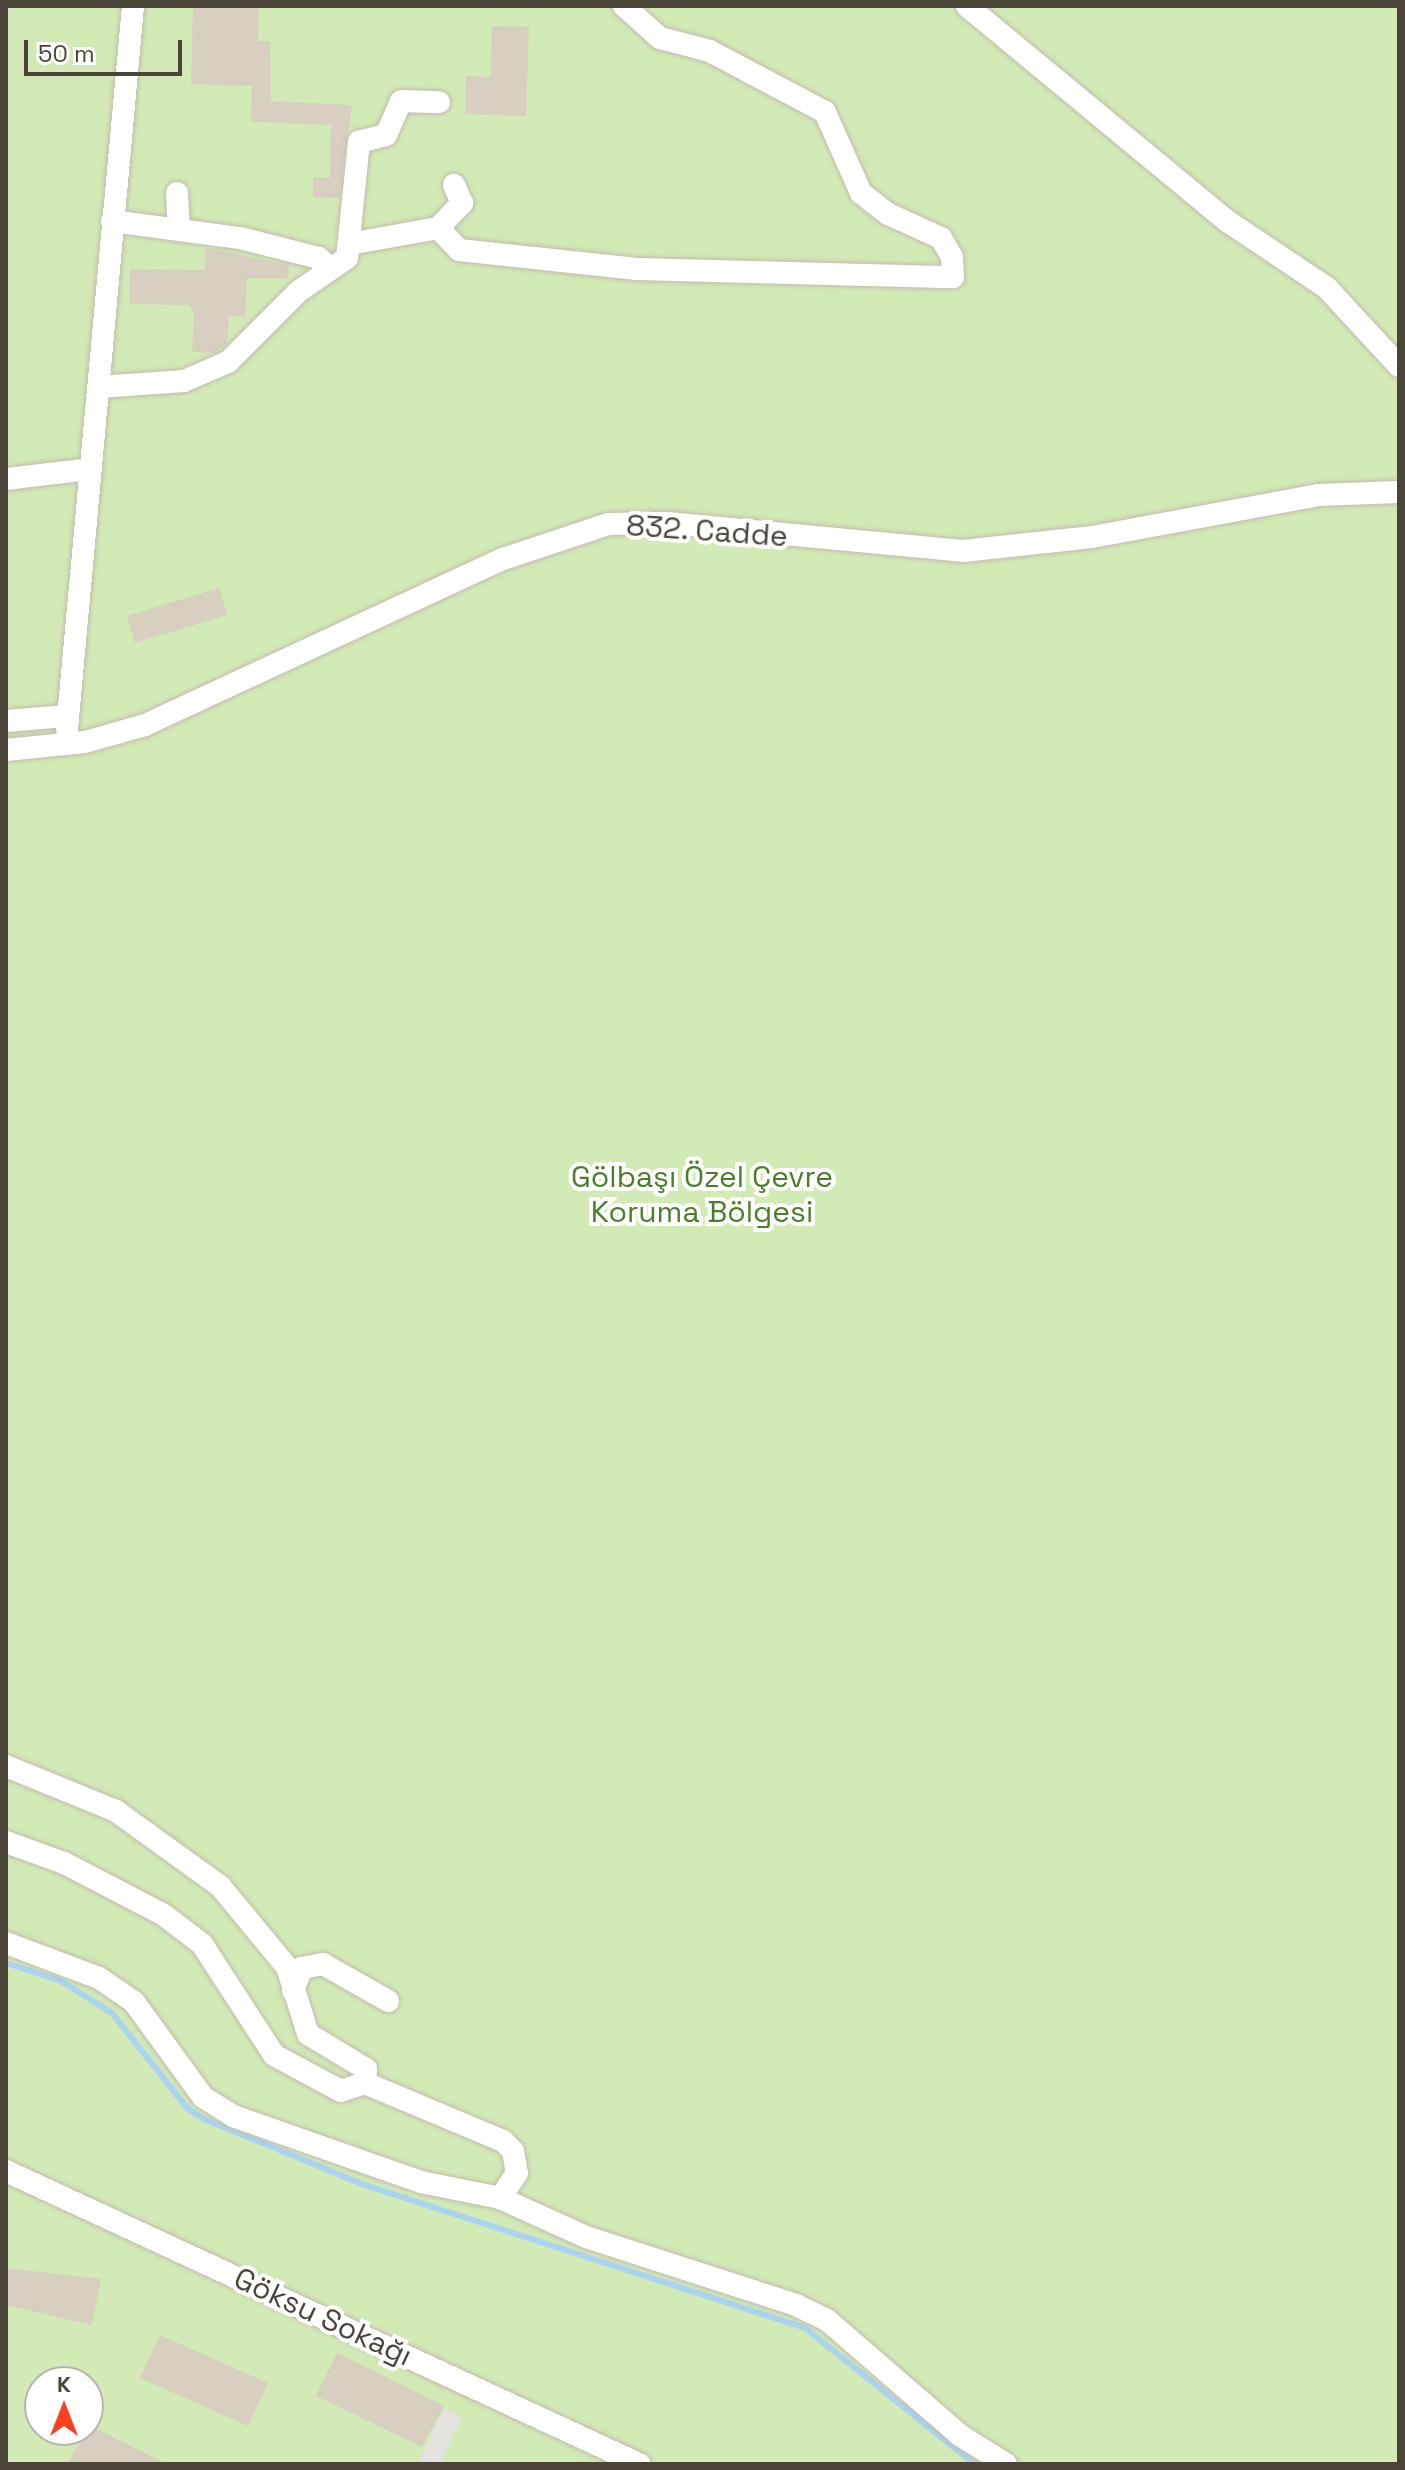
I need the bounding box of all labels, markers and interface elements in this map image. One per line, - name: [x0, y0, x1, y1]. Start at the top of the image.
- scale bar: [28, 24, 186, 74]
- text: 50 m: [38, 38, 95, 69]
- street label: 832. Cadde: [625, 507, 789, 555]
- park label: Gölbaşı Özel Çevre Koruma Bölgesi: [571, 1159, 833, 1230]
- street label: Göksu Sokağı: [228, 2260, 418, 2374]
- north arrow: [24, 2366, 104, 2446]
- text: K: [57, 2370, 71, 2398]

